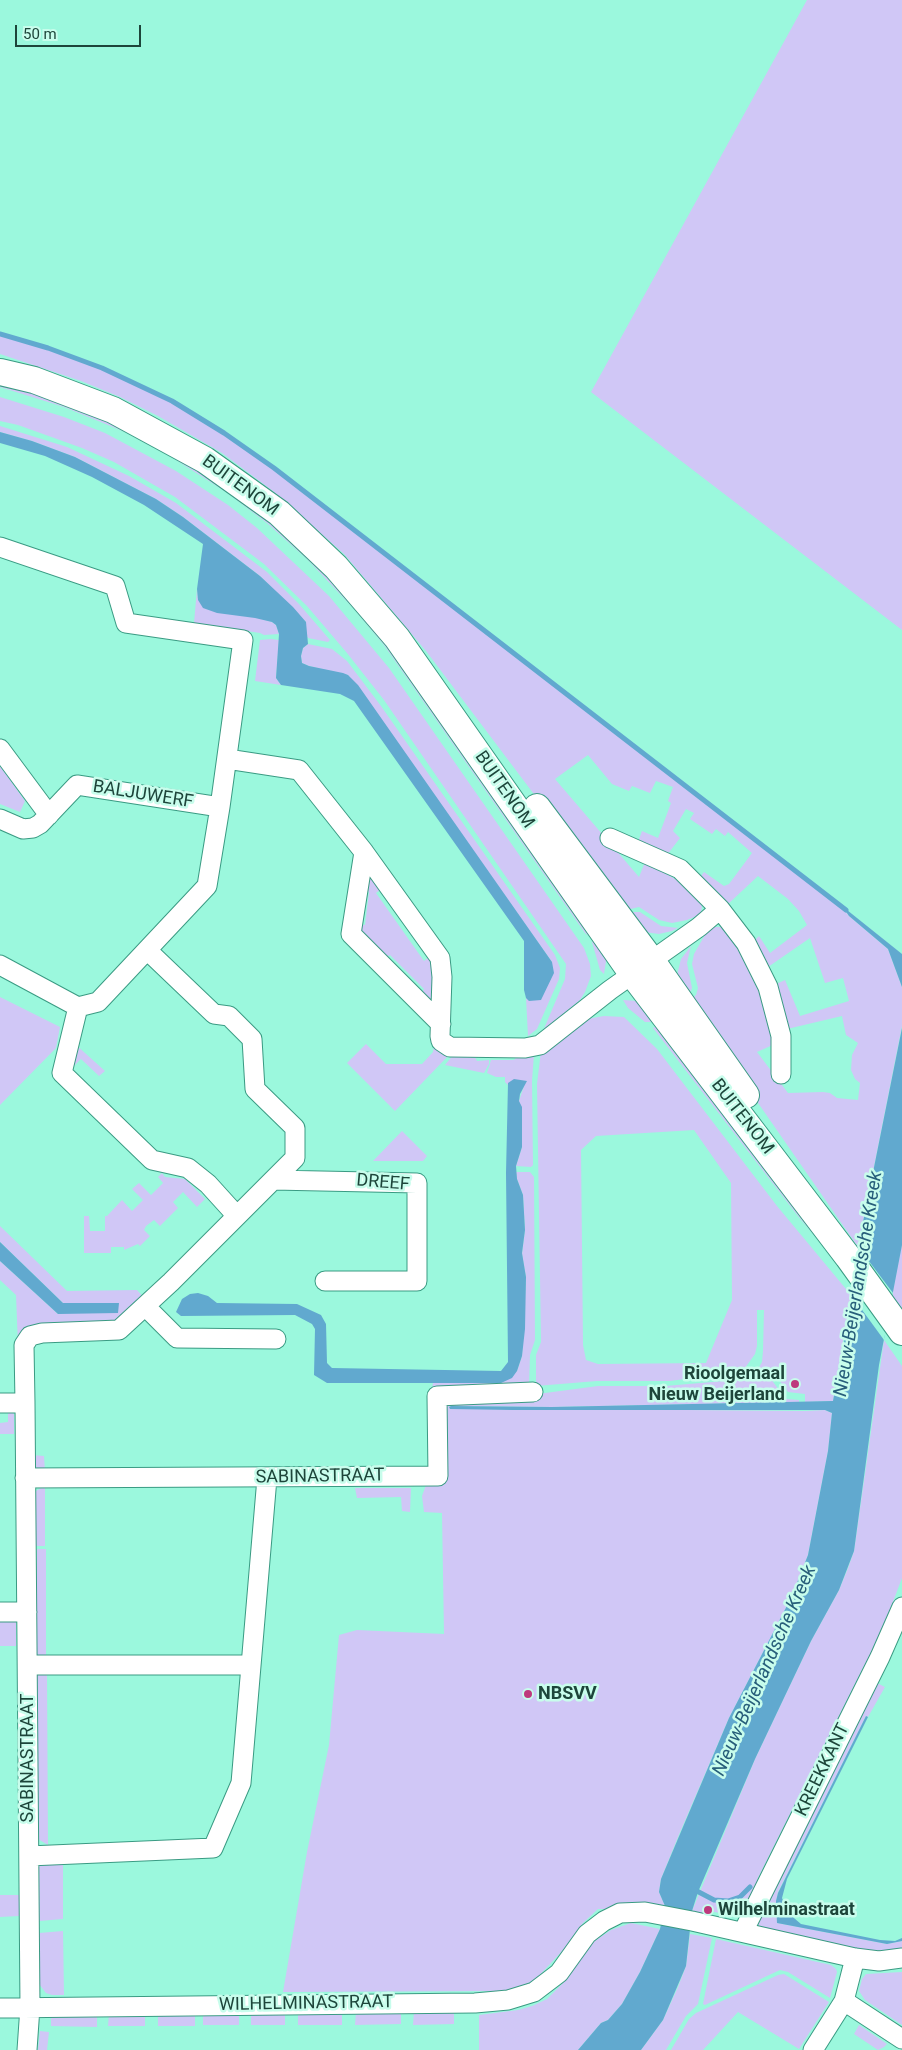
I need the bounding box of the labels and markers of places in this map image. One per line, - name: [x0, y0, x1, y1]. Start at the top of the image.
- place label: Rioolgemaal Nieuw Beijerland: [648, 1363, 785, 1406]
- marker: Rioolgemaal Nieuw Beijerland: [789, 1378, 801, 1390]
- place label: NBSVV: [538, 1683, 597, 1705]
- marker: NBSVV: [522, 1688, 534, 1700]
- place label: Wilhelminastraat: [718, 1899, 855, 1921]
- marker: Wilhelminastraat: [702, 1904, 714, 1916]

